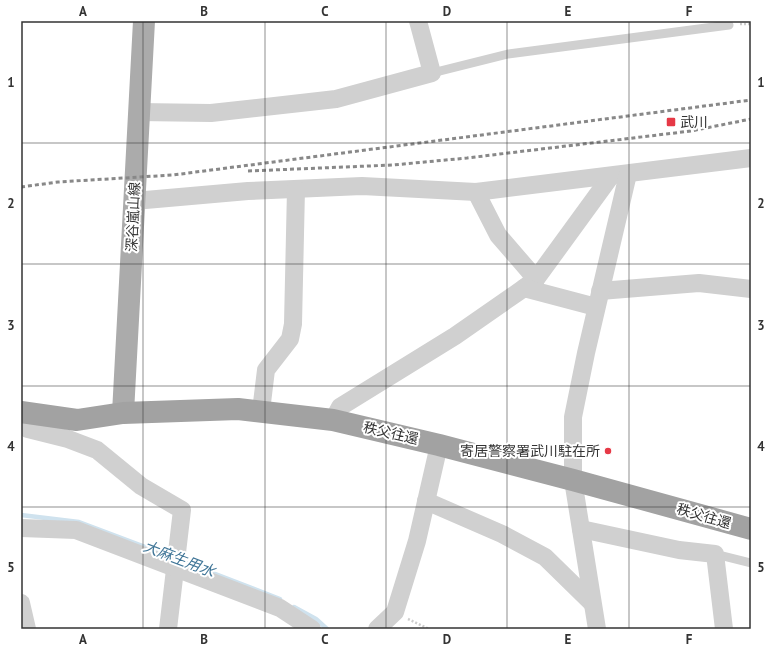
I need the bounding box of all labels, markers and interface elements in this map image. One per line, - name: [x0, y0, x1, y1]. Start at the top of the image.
- text: A: [79, 3, 87, 20]
- text: B: [200, 3, 208, 20]
- text: C: [321, 3, 329, 20]
- text: D: [443, 3, 451, 20]
- text: E: [565, 3, 572, 20]
- text: F: [686, 3, 693, 20]
- text: 1: [7, 74, 15, 91]
- text: 1: [757, 74, 765, 91]
- place label: 武川: [680, 113, 708, 131]
- marker: 武川: [665, 116, 677, 128]
- street label: 深谷嵐山線: [122, 182, 144, 252]
- text: 2: [7, 195, 15, 212]
- text: 2: [757, 195, 765, 212]
- text: 3: [7, 317, 15, 334]
- text: 3: [757, 317, 765, 334]
- street label: 秩父往還: [362, 418, 420, 448]
- text: 4: [7, 438, 15, 455]
- text: 4: [757, 438, 765, 455]
- place label: 寄居警察署武川駐在所: [460, 442, 600, 460]
- marker: 寄居警察署武川駐在所: [603, 446, 613, 456]
- street label: 秩父往還: [675, 500, 733, 532]
- water label: 大麻生用水: [141, 536, 219, 582]
- text: 5: [7, 559, 15, 576]
- text: 5: [757, 559, 765, 576]
- text: A: [79, 631, 87, 648]
- text: B: [200, 631, 208, 648]
- text: C: [321, 631, 329, 648]
- text: D: [443, 631, 451, 648]
- text: E: [565, 631, 572, 648]
- text: F: [686, 631, 693, 648]

